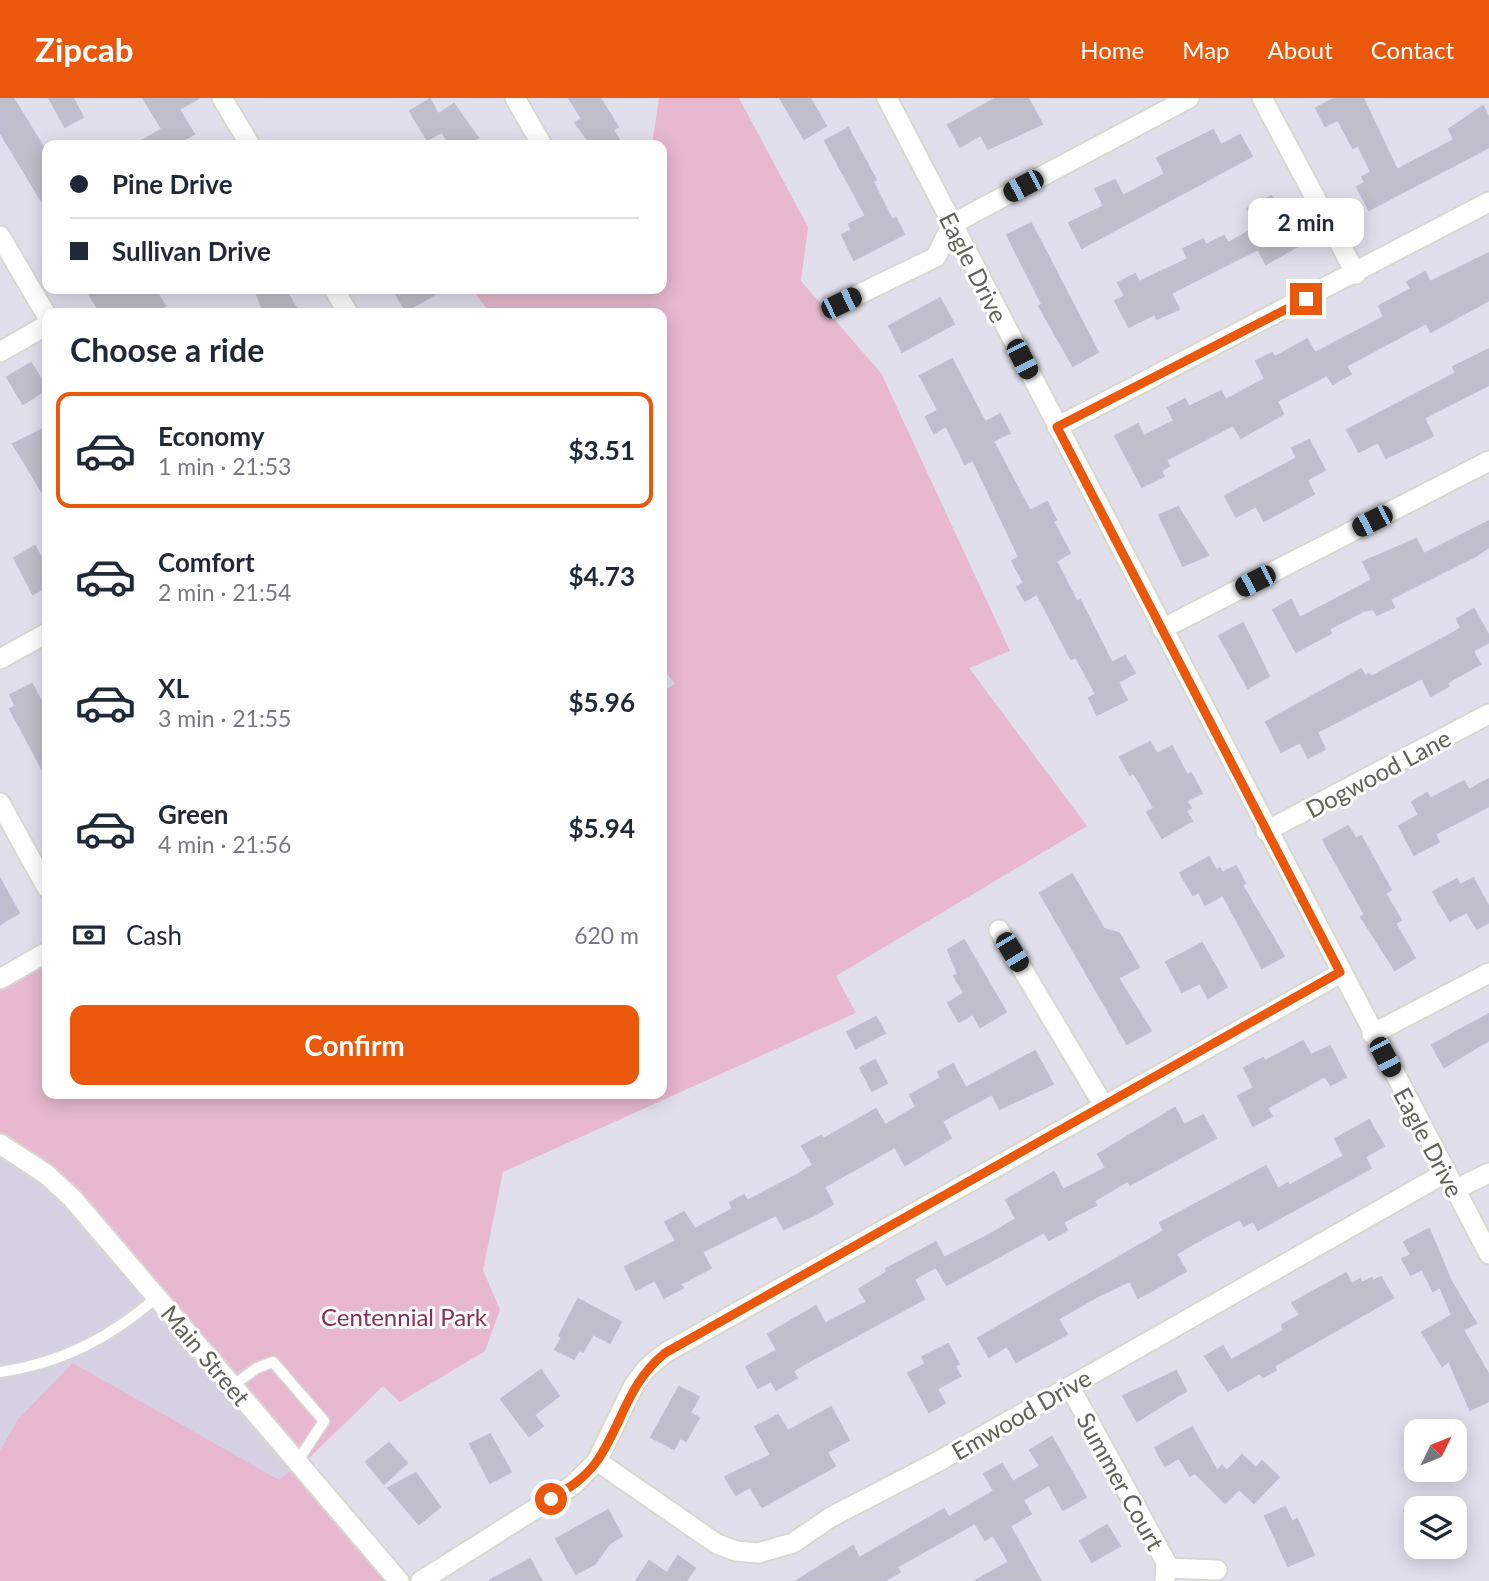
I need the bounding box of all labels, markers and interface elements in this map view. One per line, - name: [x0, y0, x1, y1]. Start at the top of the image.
- text: Zipcab: [35, 29, 133, 69]
- text: Home: [1080, 35, 1144, 64]
- text: Map: [1182, 35, 1230, 64]
- text: About: [1268, 35, 1333, 64]
- text: Contact: [1371, 35, 1454, 64]
- car: [1000, 167, 1047, 205]
- text: Pine Drive: [112, 168, 233, 200]
- callout: 2 min: [1248, 198, 1364, 246]
- street label: Eagle Drive: [934, 207, 1014, 327]
- text: 2 min: [1277, 208, 1335, 236]
- text: Sullivan Drive: [112, 235, 271, 267]
- route end: [1290, 283, 1322, 315]
- car: [818, 284, 865, 322]
- text: Choose a ride: [70, 330, 264, 369]
- car: [1004, 336, 1041, 382]
- icon: car: [74, 419, 137, 482]
- text: Economy: [158, 420, 264, 452]
- text: $3.51: [569, 434, 635, 466]
- text: 1 min · 21:53: [158, 452, 291, 480]
- car: [1349, 502, 1396, 540]
- icon: car: [74, 545, 137, 608]
- text: Comfort: [158, 546, 255, 578]
- text: $4.73: [569, 560, 635, 592]
- car: [1232, 562, 1279, 600]
- text: 2 min · 21:54: [158, 578, 291, 606]
- icon: car: [74, 671, 137, 734]
- text: XL: [158, 672, 189, 704]
- text: $5.96: [569, 686, 635, 718]
- text: 3 min · 21:55: [158, 704, 291, 732]
- street label: Dogwood Lane: [1301, 723, 1455, 823]
- icon: car: [74, 797, 137, 860]
- text: Green: [158, 798, 228, 830]
- text: $5.94: [569, 812, 635, 844]
- text: 4 min · 21:56: [158, 830, 291, 858]
- icon: cash: [70, 916, 108, 954]
- text: Cash: [126, 919, 182, 951]
- text: 620 m: [574, 921, 639, 949]
- car: [993, 929, 1032, 975]
- button: Confirm: [70, 1005, 639, 1085]
- car: [1366, 1034, 1405, 1080]
- street label: Eagle Drive: [1388, 1082, 1470, 1202]
- street label: Main Street: [156, 1299, 257, 1411]
- park label: Centennial Park: [321, 1302, 488, 1331]
- street label: Emwood Drive: [946, 1362, 1096, 1466]
- street label: Summer Court: [1071, 1407, 1171, 1555]
- north arrow: [1404, 1419, 1466, 1482]
- map controls: [1404, 1419, 1467, 1559]
- route start: [535, 1483, 567, 1515]
- button: layers: [1404, 1496, 1467, 1559]

